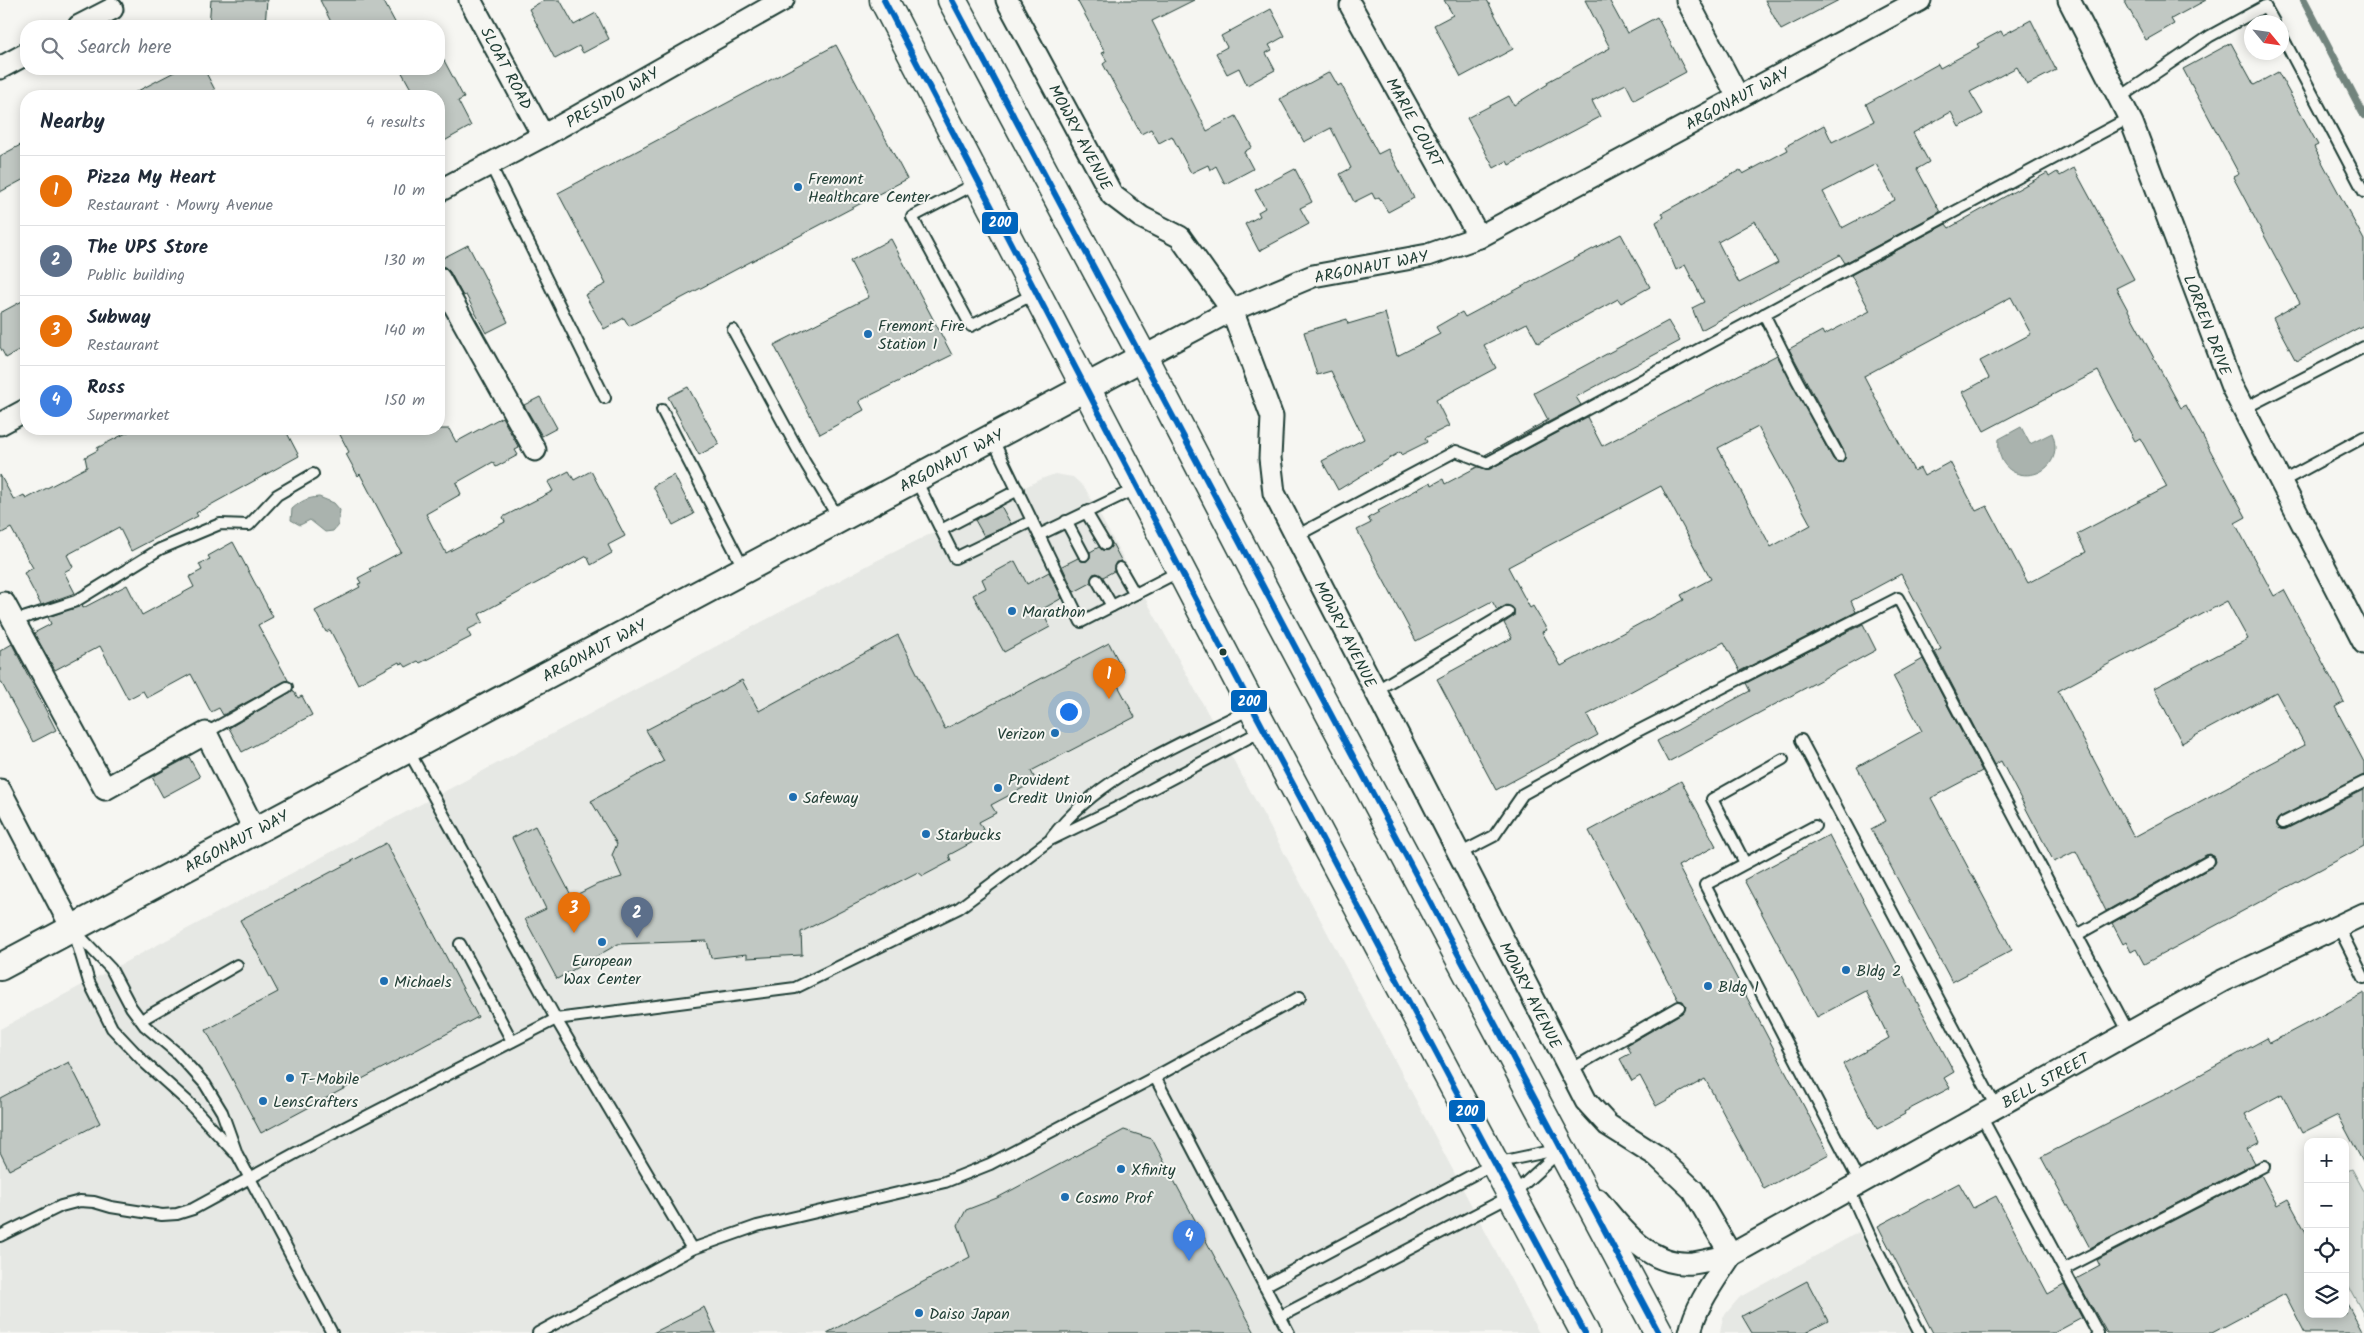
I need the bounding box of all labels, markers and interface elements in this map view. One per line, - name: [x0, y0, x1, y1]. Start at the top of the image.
- north arrow: [2244, 15, 2289, 60]
- search box: [20, 20, 445, 75]
- street label: SLOAT ROAD: [473, 23, 538, 115]
- text: Search here: [78, 33, 172, 63]
- icon: search: [38, 34, 66, 62]
- street label: PRESIDIO WAY: [562, 61, 665, 135]
- street label: ARGONAUT WAY: [1681, 61, 1795, 137]
- street label: MARIE COURT: [1379, 73, 1449, 173]
- street label: MOWRY AVENUE: [1041, 80, 1119, 196]
- text: Nearby: [40, 106, 105, 139]
- text: 4 results: [366, 110, 425, 135]
- text: Pizza My Heart: [87, 163, 216, 193]
- place label: Fremont Healthcare Center: [808, 167, 931, 210]
- text: 1: [54, 178, 58, 203]
- text: 10 m: [393, 178, 425, 203]
- marker: Fremont Healthcare Center: [792, 181, 804, 193]
- text: Restaurant · Mowry Avenue: [87, 193, 273, 218]
- line badge: 200: [981, 211, 1019, 235]
- text: 200: [989, 212, 1012, 234]
- text: The UPS Store: [87, 233, 208, 263]
- street label: ARGONAUT WAY: [1312, 244, 1431, 291]
- text: 2: [51, 248, 61, 273]
- text: 130 m: [384, 248, 425, 273]
- text: Public building: [87, 263, 185, 288]
- street label: LORREN DRIVE: [2176, 271, 2238, 380]
- text: Subway: [87, 303, 151, 333]
- place label: Fremont Fire Station 1: [878, 314, 965, 357]
- text: 3: [52, 318, 60, 343]
- text: 140 m: [384, 318, 425, 343]
- marker: Fremont Fire Station 1: [862, 328, 874, 340]
- text: Restaurant: [87, 333, 159, 358]
- text: Ross: [87, 373, 125, 403]
- text: 4: [52, 388, 60, 413]
- text: 150 m: [384, 388, 425, 413]
- text: Supermarket: [87, 403, 170, 428]
- street label: ARGONAUT WAY: [895, 423, 1009, 499]
- street label: MOWRY AVENUE: [1307, 577, 1383, 693]
- place label: Marathon: [1022, 600, 1085, 625]
- marker: Marathon: [1006, 605, 1018, 617]
- street label: ARGONAUT WAY: [538, 613, 652, 689]
- unlabelled marker: [1218, 647, 1228, 657]
- pin: 1: [1093, 658, 1125, 699]
- line badge: 200: [1230, 689, 1268, 713]
- text: 200: [1238, 691, 1261, 713]
- your location: [1056, 699, 1082, 725]
- place label: Verizon: [997, 722, 1045, 747]
- marker: Verizon: [1049, 727, 1061, 739]
- place label: Provident Credit Union: [1008, 768, 1092, 811]
- marker: Provident Credit Union: [992, 782, 1004, 794]
- place label: Safeway: [803, 786, 858, 811]
- marker: Safeway: [787, 791, 799, 803]
- street label: ARGONAUT WAY: [180, 804, 294, 880]
- place label: Starbucks: [936, 823, 1001, 848]
- marker: Starbucks: [920, 828, 932, 840]
- pin: 3: [558, 892, 590, 933]
- pin: 2: [621, 897, 653, 938]
- marker: European Wax Center: [596, 936, 608, 948]
- street label: MOWRY AVENUE: [1492, 938, 1568, 1054]
- place label: European Wax Center: [563, 949, 642, 992]
- place label: Bldg 2: [1856, 959, 1901, 984]
- marker: Bldg 2: [1840, 964, 1852, 976]
- place label: Michaels: [394, 970, 452, 995]
- marker: Michaels: [378, 975, 390, 987]
- place label: Bldg 1: [1718, 975, 1759, 1000]
- marker: Bldg 1: [1702, 980, 1714, 992]
- street label: BELL STREET: [1997, 1046, 2096, 1116]
- place label: T-Mobile: [300, 1067, 359, 1092]
- marker: T-Mobile: [284, 1072, 296, 1084]
- place label: LensCrafters: [273, 1090, 358, 1115]
- marker: LensCrafters: [257, 1095, 269, 1107]
- line badge: 200: [1448, 1099, 1486, 1123]
- text: 200: [1456, 1101, 1479, 1123]
- map controls: [2304, 1138, 2349, 1318]
- button: +: [2304, 1138, 2349, 1183]
- place label: Xfinity: [1131, 1158, 1176, 1183]
- marker: Xfinity: [1115, 1163, 1127, 1175]
- button: −: [2304, 1183, 2349, 1228]
- place label: Cosmo Prof: [1075, 1186, 1154, 1211]
- marker: Cosmo Prof: [1059, 1191, 1071, 1203]
- pin: 4: [1173, 1220, 1205, 1261]
- button: locate: [2304, 1228, 2349, 1273]
- button: layers: [2304, 1273, 2349, 1318]
- place label: Daiso Japan: [929, 1302, 1010, 1327]
- marker: Daiso Japan: [913, 1307, 925, 1319]

